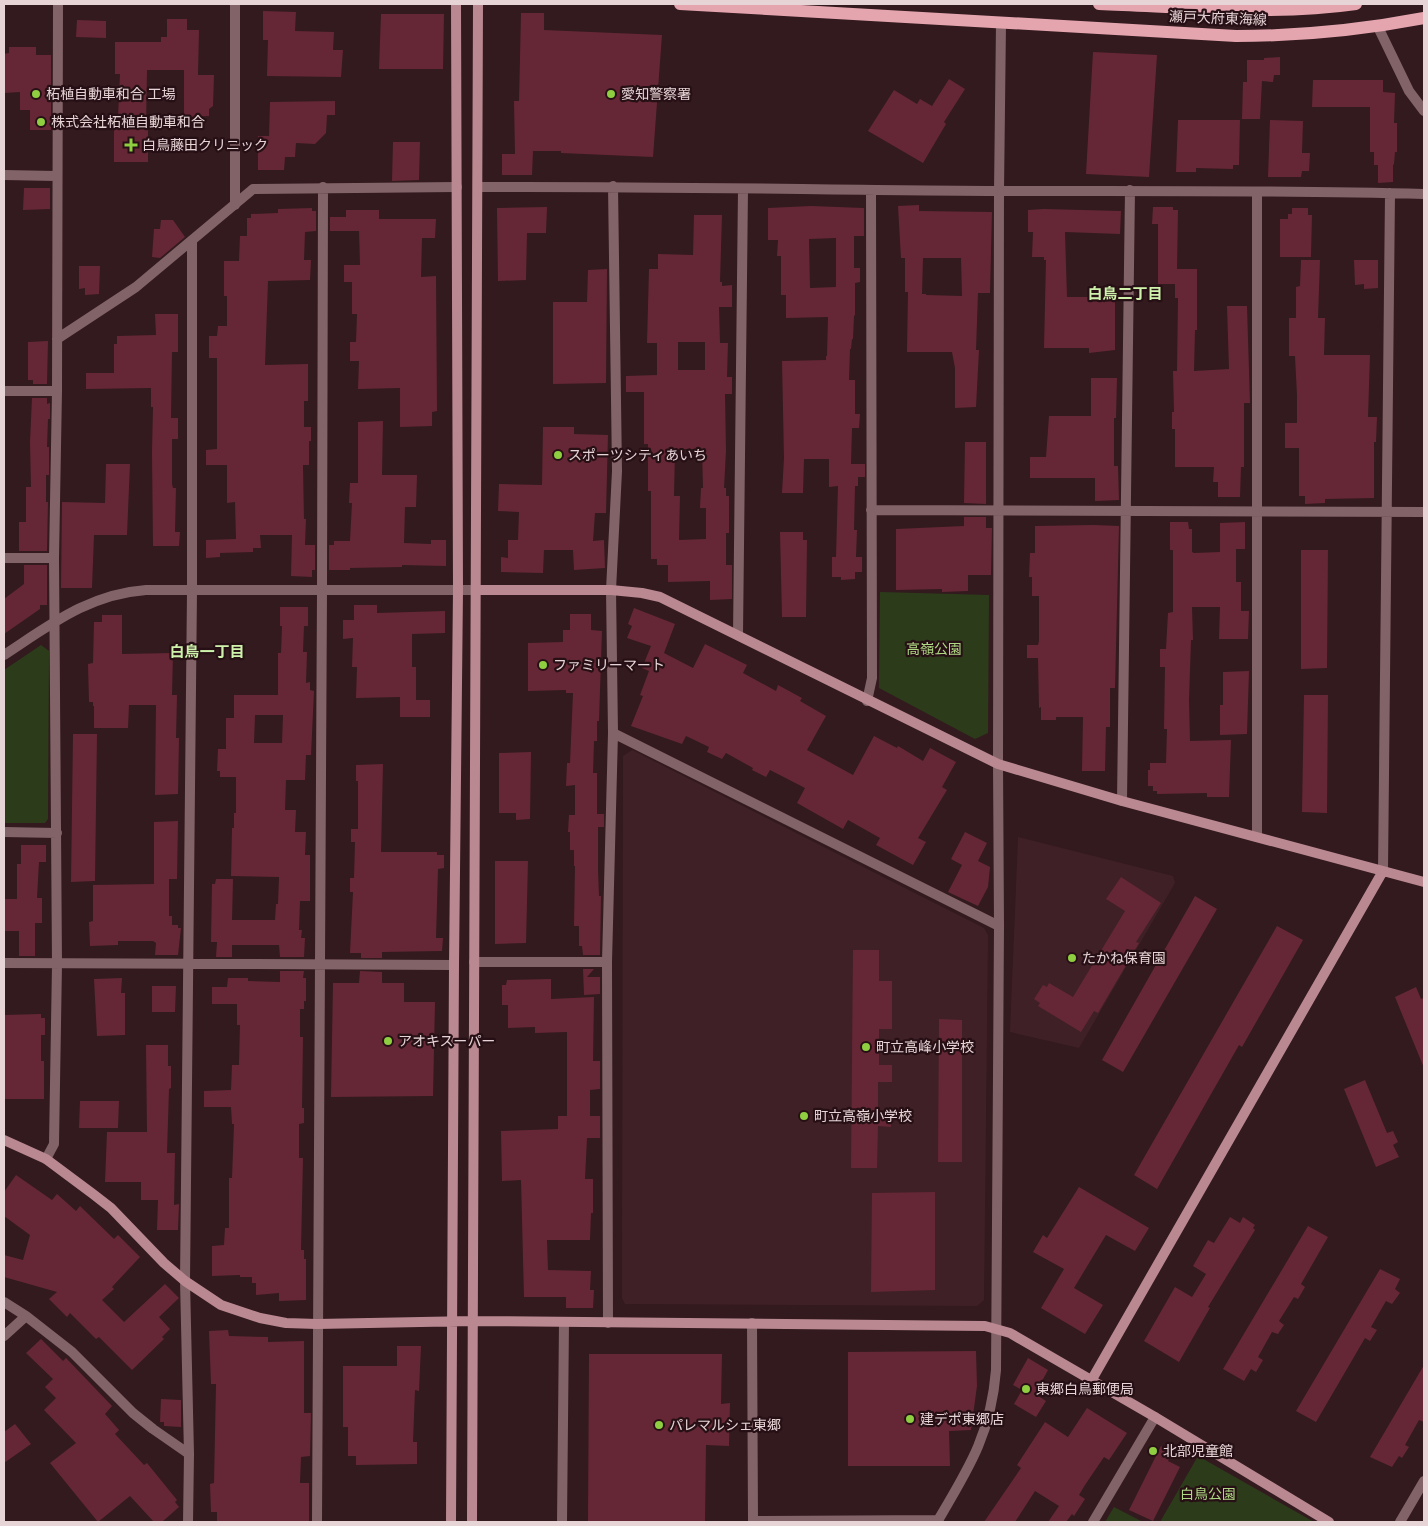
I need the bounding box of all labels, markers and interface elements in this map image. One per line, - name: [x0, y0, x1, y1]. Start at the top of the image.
- street label: 瀬戸大府東海線: [1169, 6, 1267, 30]
- place label: 柘植自動車和合 工場: [46, 84, 176, 104]
- place label: 愛知警察署: [621, 84, 691, 104]
- marker: 柘植自動車和合 工場: [30, 88, 42, 100]
- marker: 愛知警察署: [605, 88, 617, 100]
- place label: 株式会社柘植自動車和合: [51, 112, 205, 132]
- marker: 株式会社柘植自動車和合: [35, 116, 47, 128]
- place label: 白鳥藤田クリニック: [142, 135, 268, 155]
- marker: 白鳥藤田クリニック: [124, 138, 138, 152]
- district label: 白鳥二丁目: [1087, 283, 1163, 304]
- place label: スポーツシティあいち: [568, 445, 707, 465]
- marker: スポーツシティあいち: [552, 449, 564, 461]
- park label: 高嶺公園: [906, 639, 962, 659]
- district label: 白鳥一丁目: [169, 641, 245, 662]
- place label: ファミリーマート: [553, 655, 665, 675]
- marker: ファミリーマート: [537, 659, 549, 671]
- place label: たかね保育園: [1082, 948, 1166, 968]
- marker: たかね保育園: [1066, 952, 1078, 964]
- place label: アオキスーパー: [398, 1031, 495, 1051]
- marker: アオキスーパー: [382, 1035, 394, 1047]
- place label: 町立高峰小学校: [876, 1037, 974, 1057]
- marker: 町立高峰小学校: [860, 1041, 872, 1053]
- place label: 町立高嶺小学校: [814, 1106, 912, 1126]
- marker: 町立高嶺小学校: [798, 1110, 810, 1122]
- place label: 東郷白鳥郵便局: [1036, 1379, 1134, 1399]
- marker: 東郷白鳥郵便局: [1020, 1383, 1032, 1395]
- place label: 建デポ東郷店: [920, 1409, 1004, 1429]
- marker: 建デポ東郷店: [904, 1413, 916, 1425]
- place label: パレマルシェ東郷: [669, 1415, 781, 1435]
- marker: パレマルシェ東郷: [653, 1419, 665, 1431]
- place label: 北部児童館: [1163, 1441, 1233, 1461]
- marker: 北部児童館: [1147, 1445, 1159, 1457]
- park label: 白鳥公園: [1180, 1484, 1236, 1504]

